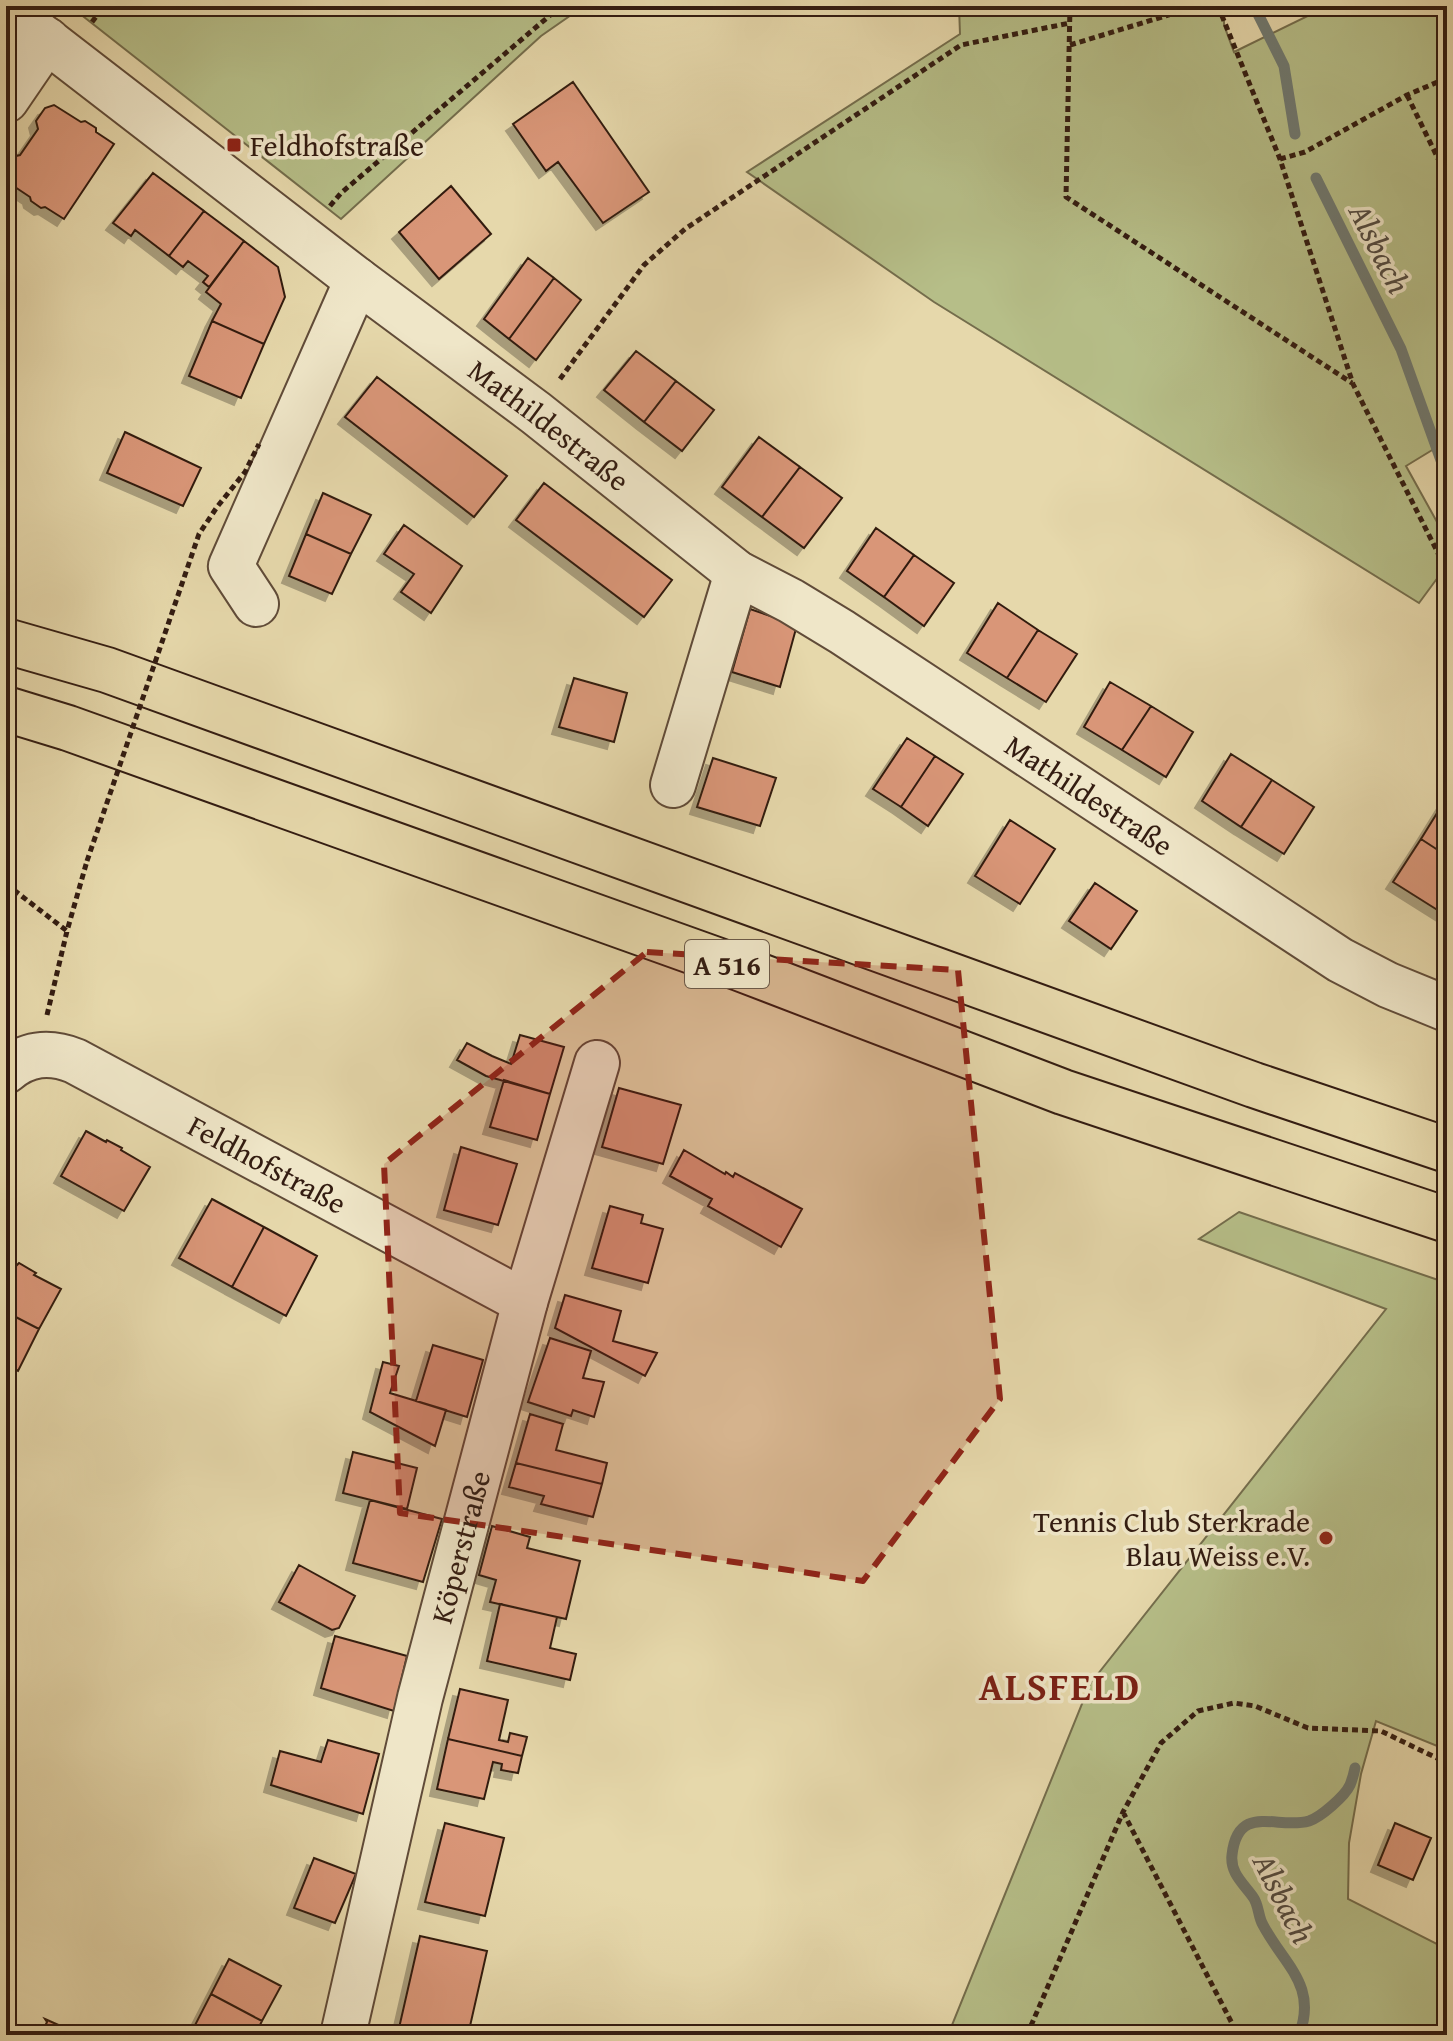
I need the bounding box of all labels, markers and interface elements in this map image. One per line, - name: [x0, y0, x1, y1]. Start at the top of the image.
- place label: Feldhofstraße: [250, 123, 424, 167]
- marker: Feldhofstraße: [225, 136, 243, 154]
- water label: Alsbach: [1337, 194, 1423, 301]
- street label: Mathildestraße: [459, 348, 639, 501]
- street label: Mathildestraße: [996, 723, 1182, 867]
- road number: A 516: [685, 940, 769, 988]
- street label: Feldhofstraße: [180, 1104, 355, 1225]
- street label: Köperstraße: [419, 1466, 501, 1628]
- place label: Tennis Club Sterkrade Blau Weiss e.V.: [1033, 1499, 1310, 1577]
- marker: Tennis Club Sterkrade Blau Weiss e.V.: [1317, 1529, 1335, 1547]
- district label: ALSFELD: [979, 1658, 1141, 1714]
- water label: Alsbach: [1241, 1844, 1327, 1951]

